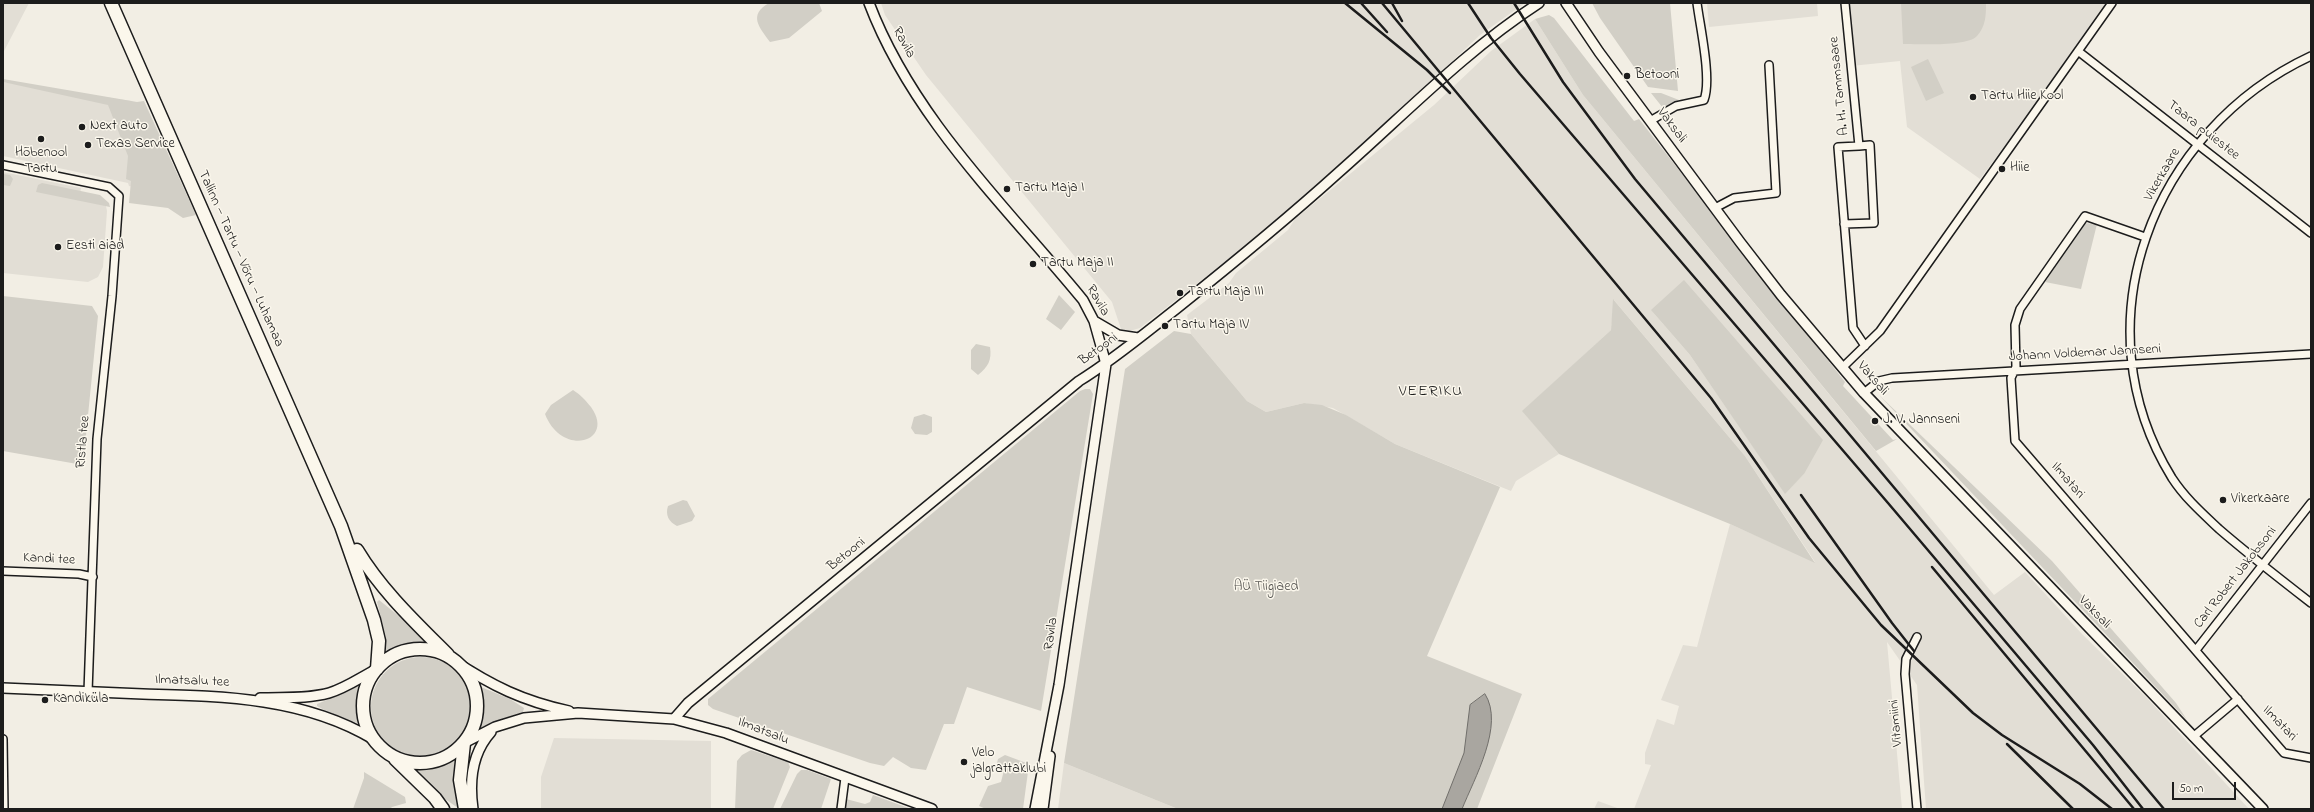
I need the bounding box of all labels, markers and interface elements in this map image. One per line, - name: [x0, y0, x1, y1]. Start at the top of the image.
- street label: Ravila: [888, 24, 918, 62]
- street label: A. H. Tammsaare: [1826, 36, 1854, 136]
- place label: Betooni: [1635, 68, 1679, 84]
- marker: Betooni: [1622, 71, 1632, 81]
- place label: Tartu Hiie Kool: [1981, 89, 2063, 105]
- marker: Tartu Hiie Kool: [1968, 92, 1978, 102]
- street label: Taara puiestee: [2163, 98, 2243, 164]
- street label: Vaksali: [1652, 105, 1690, 147]
- place label: Next auto: [90, 119, 148, 135]
- marker: Next auto: [77, 122, 87, 132]
- marker: Hõbenool Tartu: [36, 134, 46, 144]
- place label: Texas Service: [96, 137, 175, 153]
- marker: Texas Service: [83, 140, 93, 150]
- place label: Hõbenool Tartu: [15, 146, 67, 178]
- street label: Vikerkaare: [2141, 146, 2185, 204]
- place label: Hiie: [2010, 161, 2029, 177]
- marker: Hiie: [1997, 164, 2007, 174]
- street label: Tallinn — Tartu — Võru — Luhamaa: [193, 168, 287, 350]
- place label: Tartu Maja I: [1015, 181, 1084, 197]
- marker: Tartu Maja I: [1002, 184, 1012, 194]
- place label: Eesti aiad: [66, 239, 124, 255]
- marker: Eesti aiad: [53, 242, 63, 252]
- place label: Tartu Maja II: [1041, 256, 1114, 272]
- marker: Tartu Maja II: [1028, 259, 1038, 269]
- street label: Ravila: [1081, 282, 1113, 320]
- place label: Tartu Maja III: [1188, 285, 1264, 301]
- marker: Tartu Maja III: [1175, 288, 1185, 298]
- place label: Tartu Maja IV: [1173, 318, 1249, 334]
- marker: Tartu Maja IV: [1160, 321, 1170, 331]
- street label: Betooni: [1076, 330, 1122, 370]
- street label: Johann Voldemar Jannseni: [2008, 342, 2162, 366]
- street label: Vaksali: [1853, 358, 1891, 400]
- district label: VEERIKU: [1399, 382, 1463, 402]
- place label: J. V. Jannseni: [1883, 413, 1960, 429]
- street label: Ristla tee: [73, 415, 95, 469]
- marker: J. V. Jannseni: [1870, 416, 1880, 426]
- street label: Ilmatari: [2046, 459, 2088, 503]
- place label: Vikerkaare: [2231, 492, 2289, 508]
- marker: Vikerkaare: [2218, 495, 2228, 505]
- street label: Carl Robert Jakobsoni: [2191, 524, 2281, 632]
- street label: Betooni: [824, 535, 870, 575]
- street label: Kandi tee: [22, 550, 76, 570]
- park label: AÜ Tiigiaed: [1234, 580, 1298, 596]
- street label: Vaksali: [2074, 593, 2114, 633]
- street label: Ravila: [1041, 616, 1063, 652]
- street label: Ilmatsalu tee: [154, 672, 230, 692]
- place label: Kandiküla: [53, 692, 109, 708]
- marker: Kandiküla: [40, 695, 50, 705]
- street label: Vitamiini: [1887, 699, 1907, 747]
- street label: Ilmatari: [2258, 703, 2300, 745]
- street label: Ilmatsalu: [735, 715, 791, 749]
- place label: Velo jalgrattaklubi: [972, 746, 1046, 778]
- marker: Velo jalgrattaklubi: [959, 757, 969, 767]
- scale bar: [2174, 774, 2238, 800]
- text: 50 m: [2179, 780, 2203, 798]

